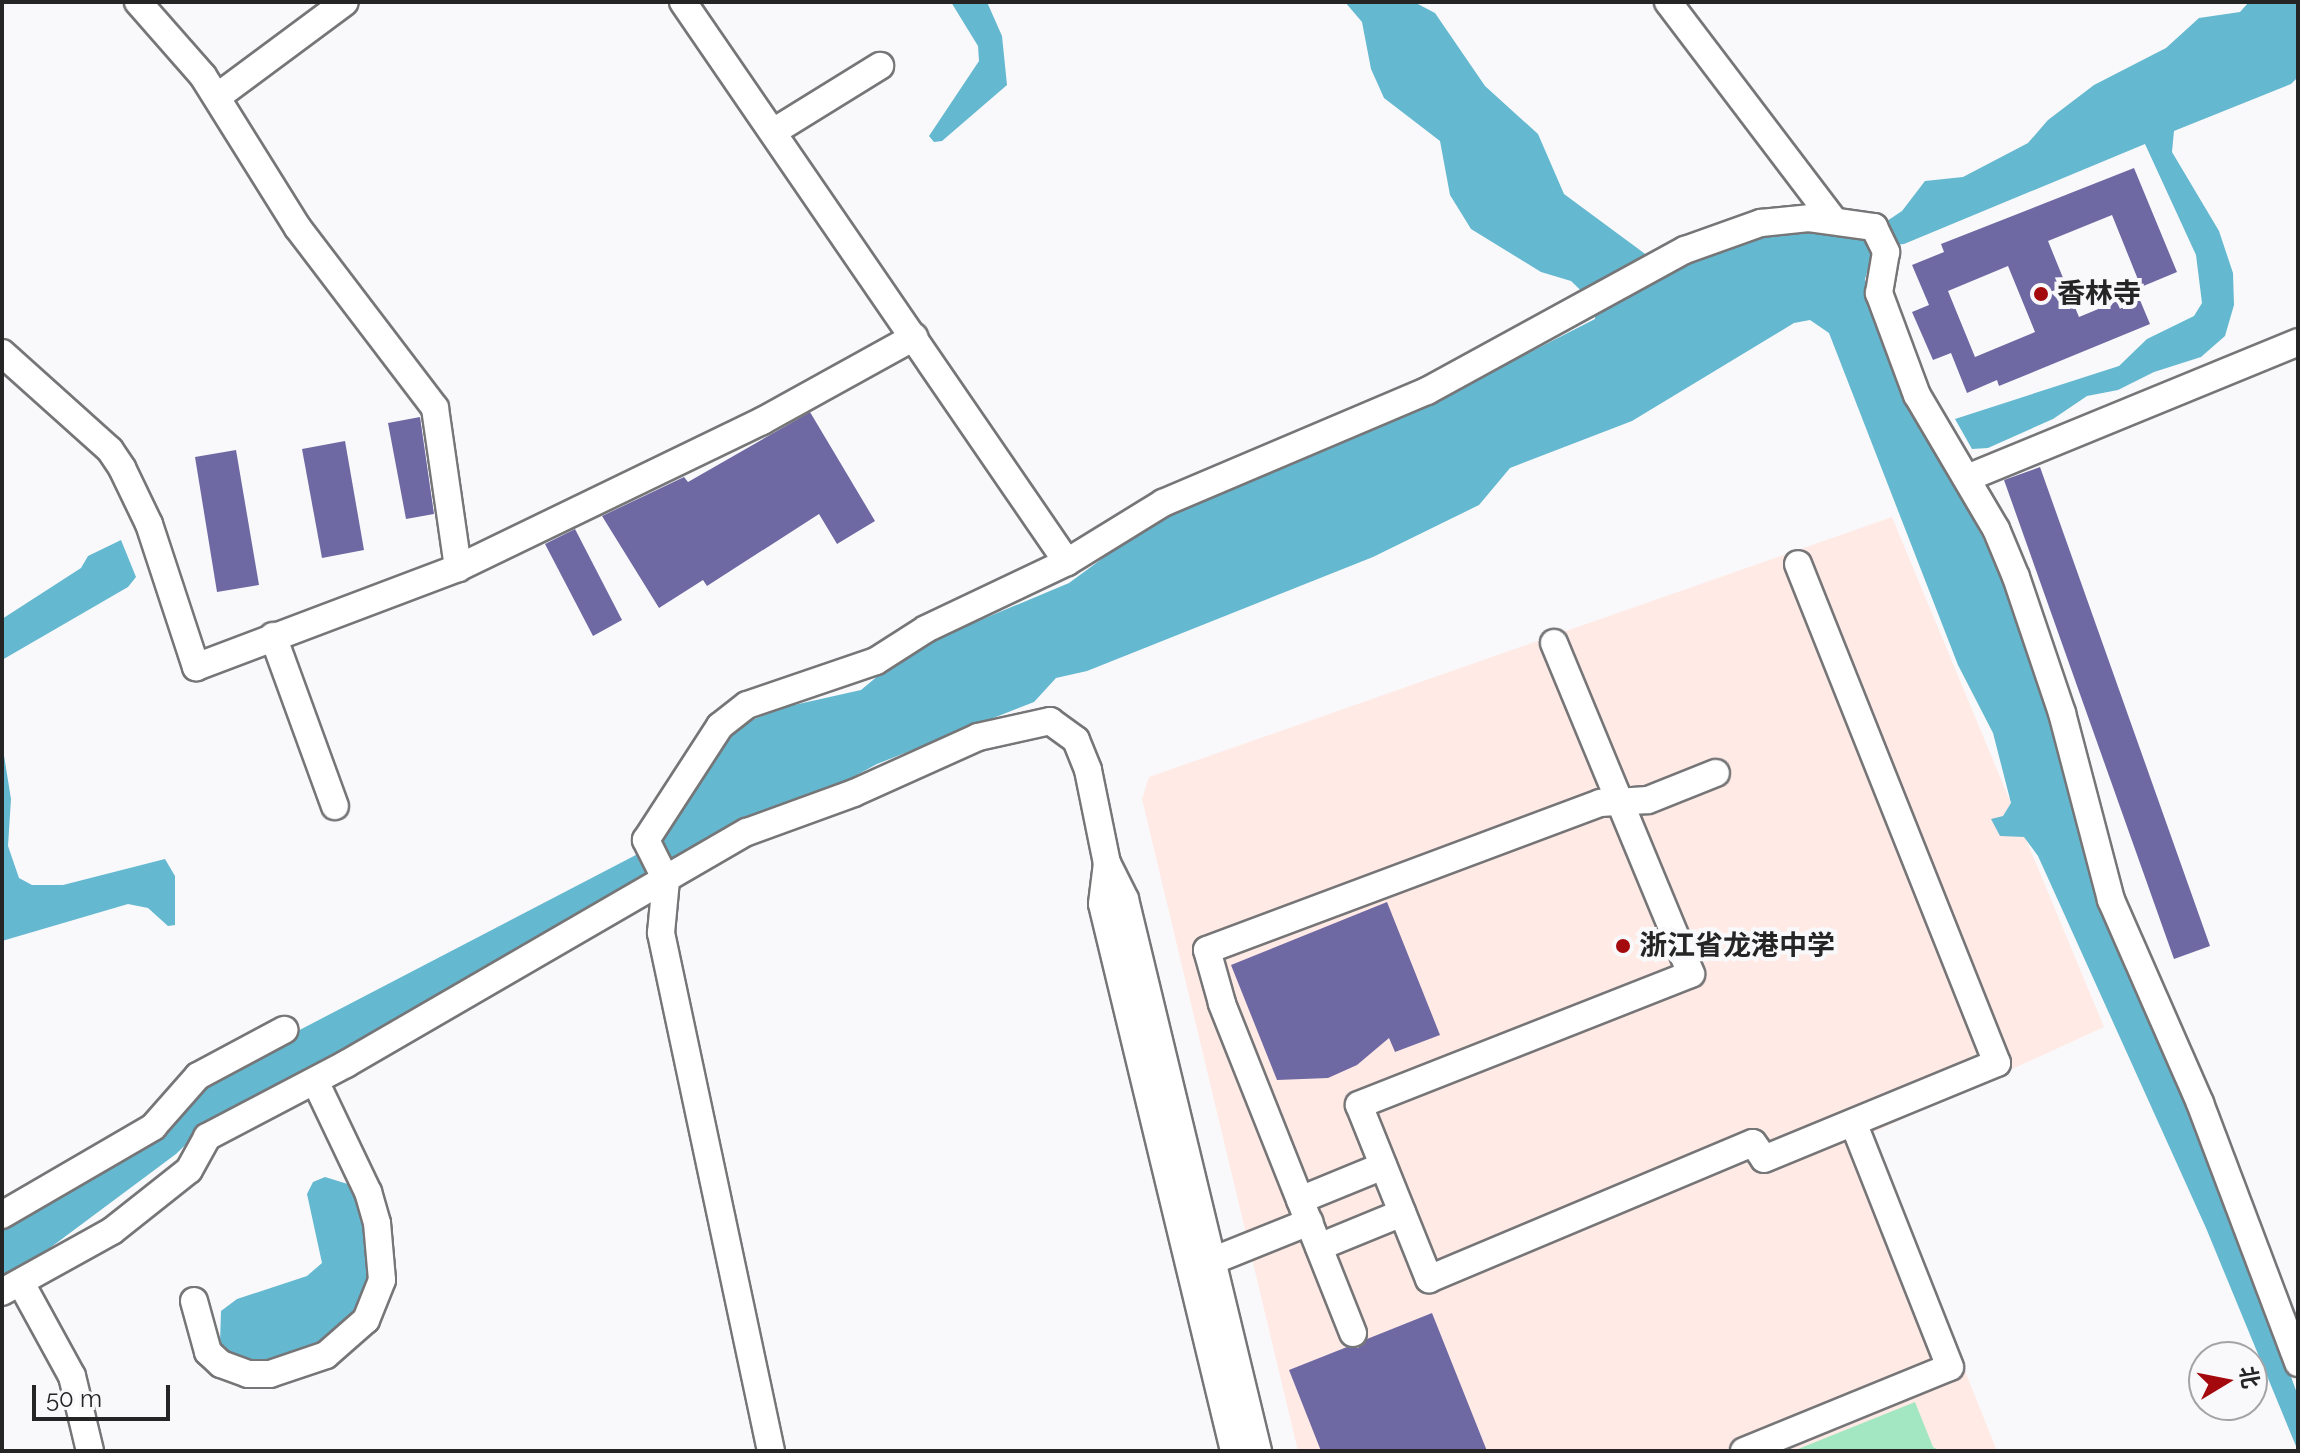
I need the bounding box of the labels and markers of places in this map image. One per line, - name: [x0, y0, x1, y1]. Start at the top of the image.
- place label: 香林寺: [2057, 277, 2141, 311]
- marker: 香林寺: [2032, 285, 2050, 303]
- place label: 浙江省龙港中学: [1639, 929, 1835, 963]
- marker: 浙江省龙港中学: [1614, 937, 1632, 955]

